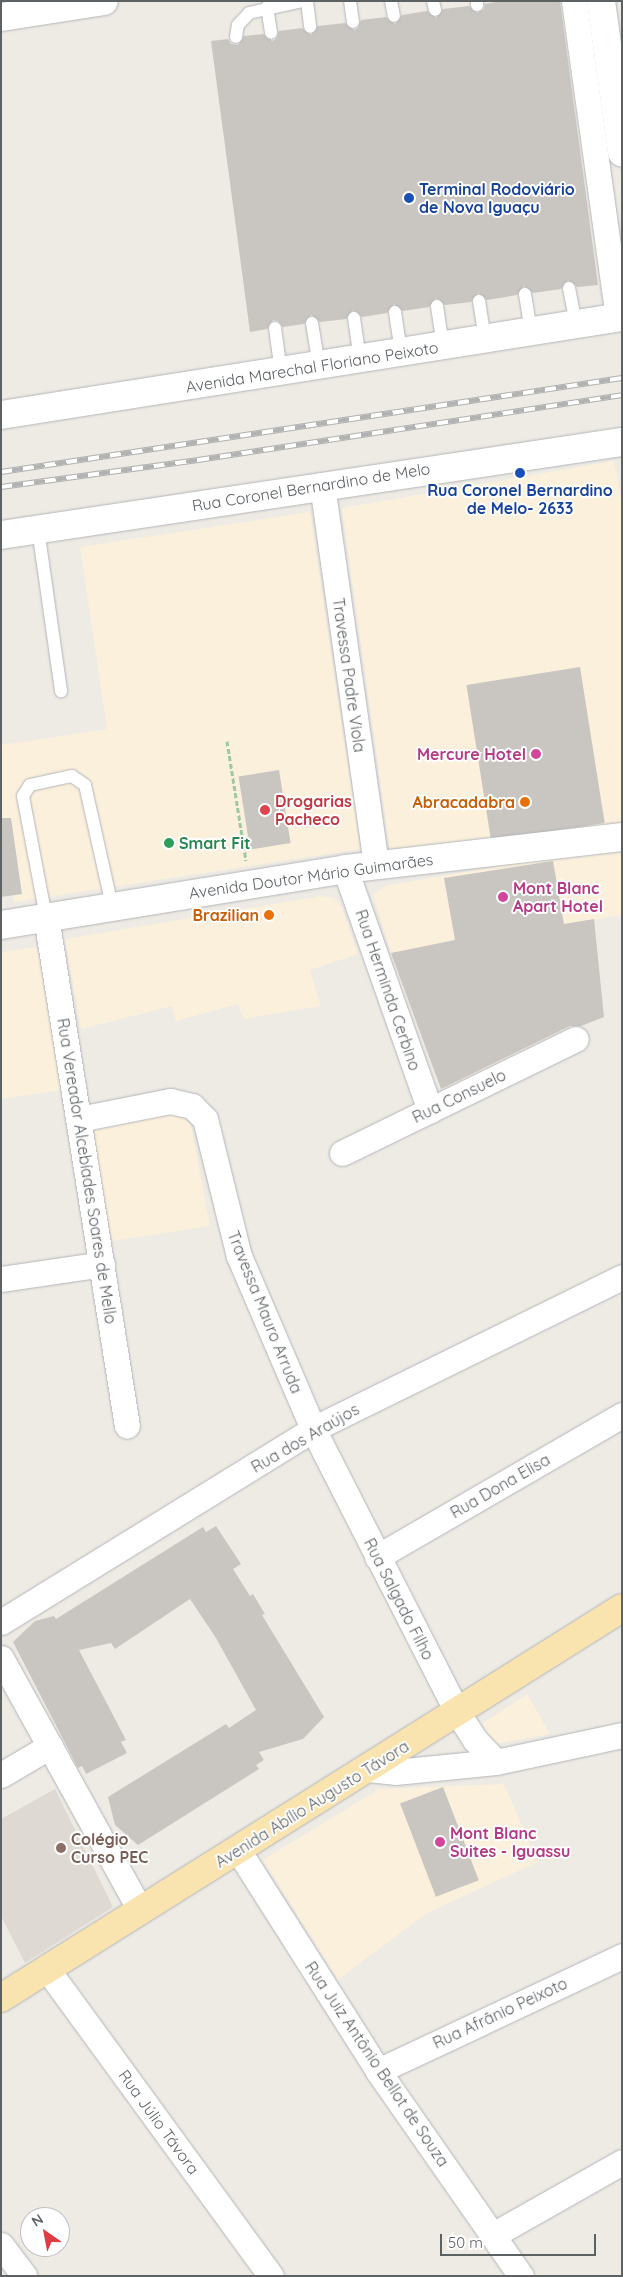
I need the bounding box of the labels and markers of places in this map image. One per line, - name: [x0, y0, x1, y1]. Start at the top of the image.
- place label: Terminal Rodoviário de Nova Iguaçu: [419, 179, 575, 217]
- marker: Terminal Rodoviário de Nova Iguaçu: [403, 192, 415, 204]
- marker: Rua Coronel Bernardino de Melo- 2633: [514, 467, 526, 479]
- place label: Rua Coronel Bernardino de Melo- 2633: [427, 480, 613, 518]
- place label: Mercure Hotel: [417, 744, 526, 764]
- marker: Mercure Hotel: [530, 748, 542, 760]
- place label: Drogarias Pacheco: [275, 791, 352, 829]
- place label: Abracadabra: [413, 792, 515, 812]
- marker: Abracadabra: [519, 796, 531, 808]
- marker: Drogarias Pacheco: [259, 804, 271, 816]
- place label: Smart Fit: [179, 833, 251, 853]
- marker: Smart Fit: [163, 837, 175, 849]
- place label: Mont Blanc Apart Hotel: [513, 878, 603, 916]
- marker: Mont Blanc Apart Hotel: [497, 891, 509, 903]
- place label: Brazilian: [193, 905, 259, 925]
- marker: Brazilian: [263, 909, 275, 921]
- place label: Mont Blanc Suites - Iguassu: [450, 1823, 570, 1861]
- place label: Colégio Curso PEC: [71, 1829, 148, 1867]
- marker: Mont Blanc Suites - Iguassu: [434, 1836, 446, 1848]
- marker: Colégio Curso PEC: [55, 1842, 67, 1854]

